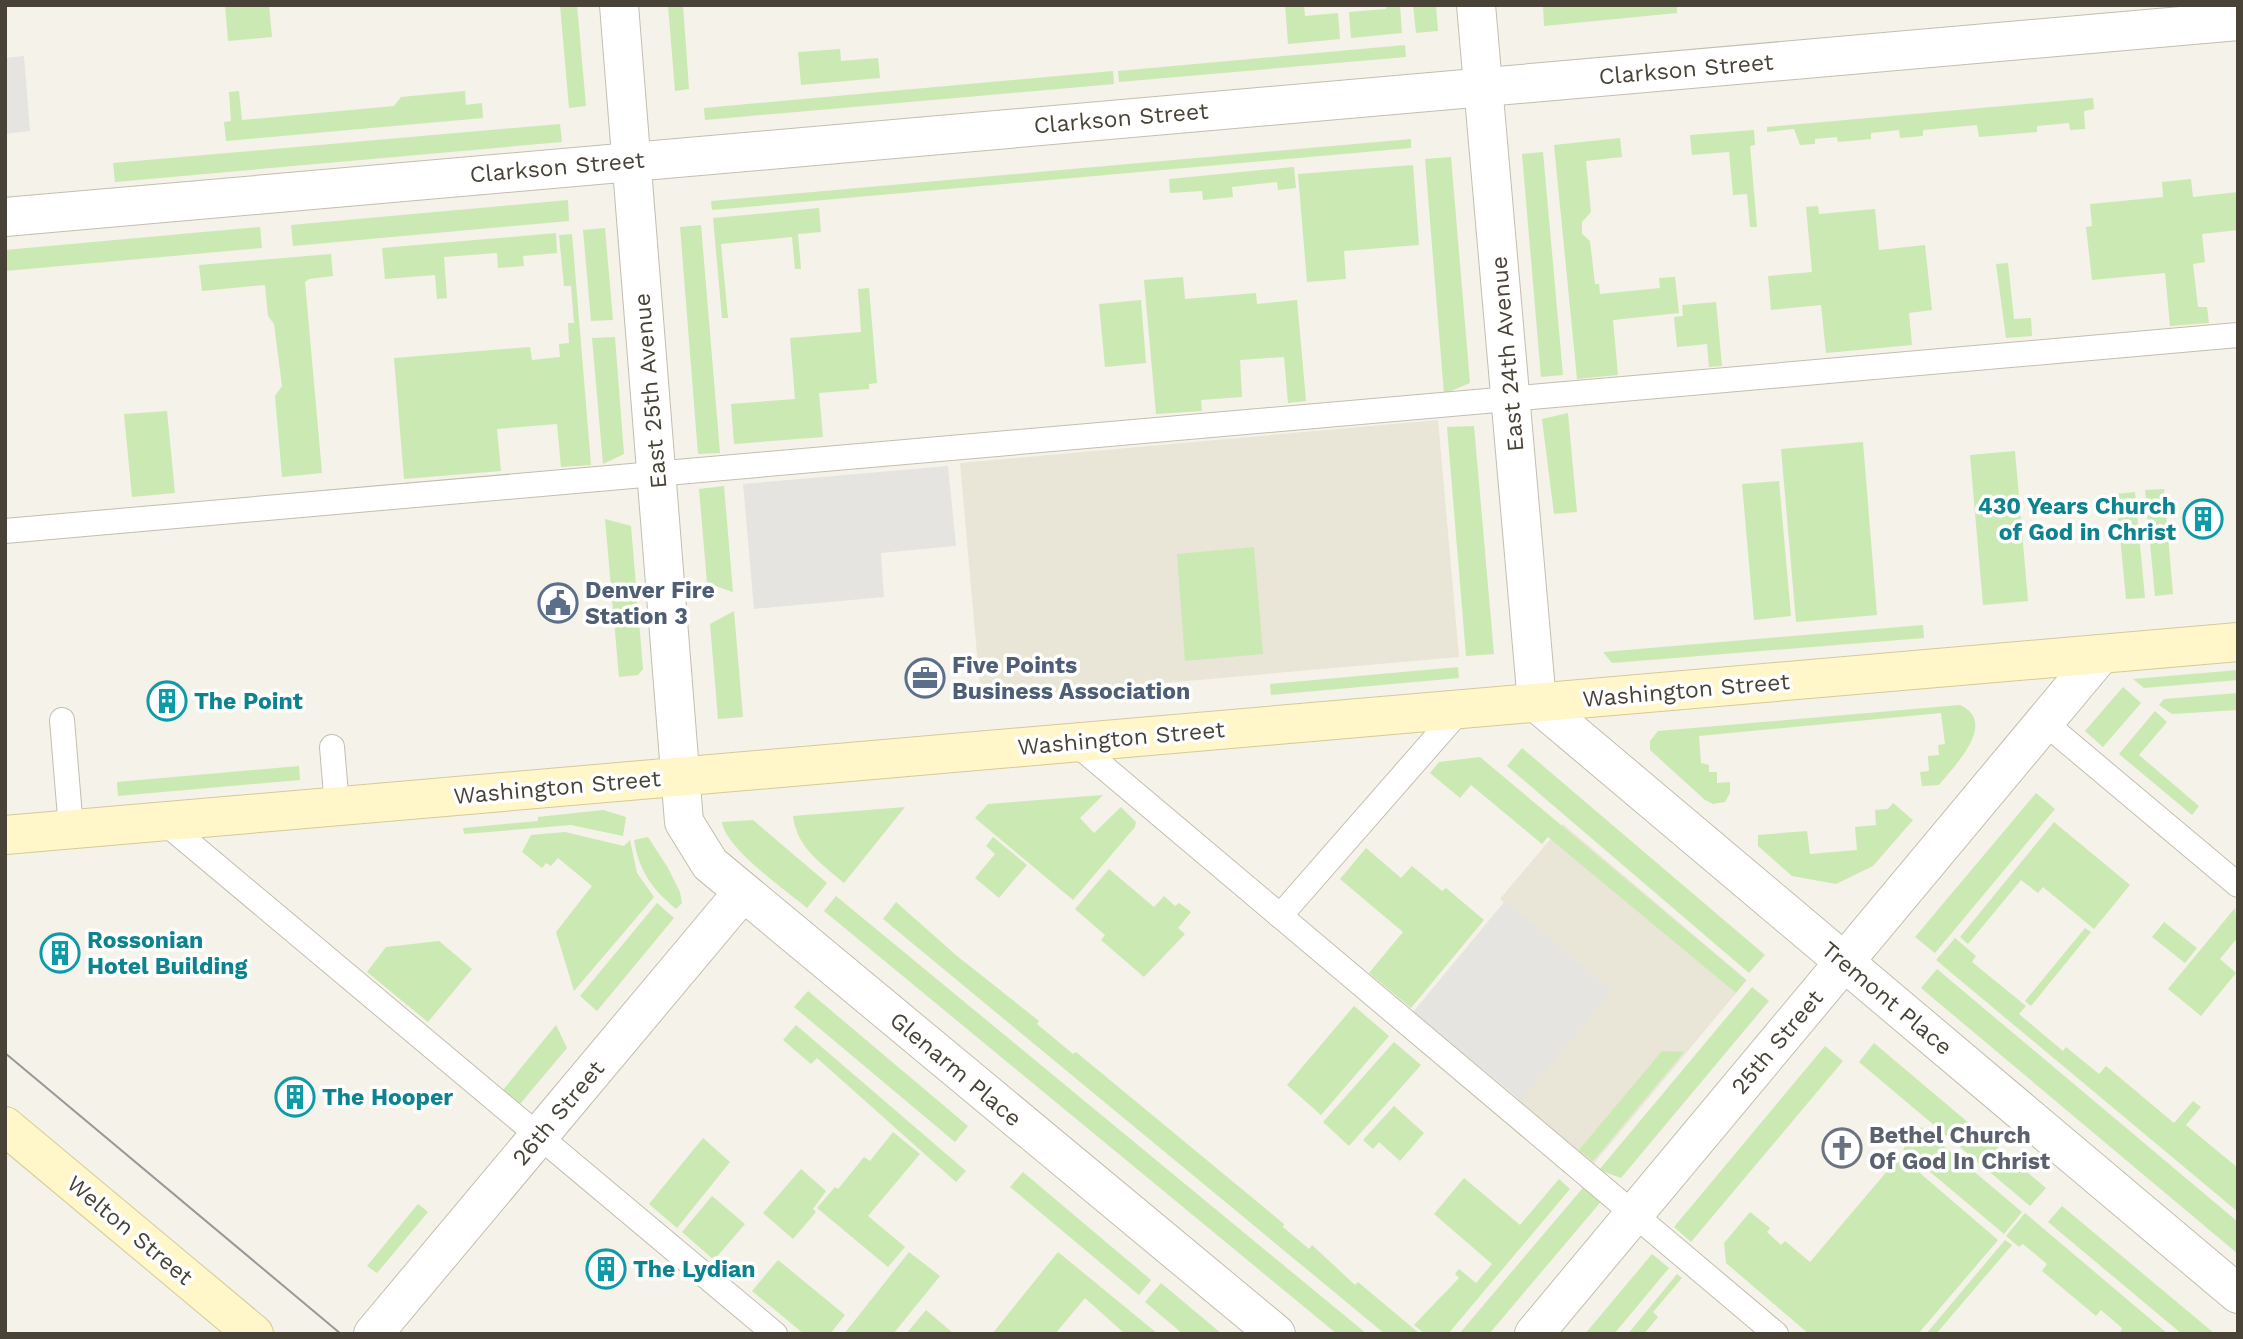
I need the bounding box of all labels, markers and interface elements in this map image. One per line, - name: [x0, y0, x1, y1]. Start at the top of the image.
- street label: Clarkson Street: [1598, 48, 1775, 91]
- street label: Clarkson Street: [1033, 97, 1210, 140]
- street label: Clarkson Street: [469, 146, 646, 189]
- street label: East 24th Avenue: [1485, 255, 1529, 453]
- street label: East 25th Avenue: [628, 292, 672, 490]
- place label: 430 Years Church of God in Christ: [1978, 493, 2176, 546]
- building icon: 430 Years Church of God in Christ: [2182, 498, 2224, 540]
- place label: Denver Fire Station 3: [585, 577, 715, 630]
- public building icon: Denver Fire Station 3: [537, 582, 579, 624]
- place label: Five Points Business Association: [952, 652, 1190, 705]
- office icon: Five Points Business Association: [904, 657, 946, 699]
- street label: Washington Street: [1581, 668, 1791, 713]
- building icon: The Point: [146, 680, 188, 722]
- place label: The Point: [194, 688, 303, 715]
- street label: Washington Street: [1016, 716, 1226, 761]
- street label: Washington Street: [452, 765, 662, 810]
- place label: Rossonian Hotel Building: [87, 927, 247, 980]
- building icon: Rossonian Hotel Building: [39, 932, 81, 974]
- street label: Tremont Place: [1816, 936, 1957, 1061]
- street label: 25th Street: [1726, 984, 1829, 1100]
- street label: Glenarm Place: [884, 1006, 1027, 1132]
- street label: 26th Street: [507, 1055, 610, 1171]
- building icon: The Hooper: [274, 1076, 316, 1118]
- place label: The Hooper: [322, 1084, 453, 1111]
- place label: Bethel Church Of God In Christ: [1869, 1122, 2050, 1175]
- church icon: Bethel Church Of God In Christ: [1821, 1127, 1863, 1169]
- street label: Welton Street: [61, 1170, 198, 1291]
- building icon: The Lydian: [585, 1248, 627, 1290]
- place label: The Lydian: [633, 1256, 756, 1283]

